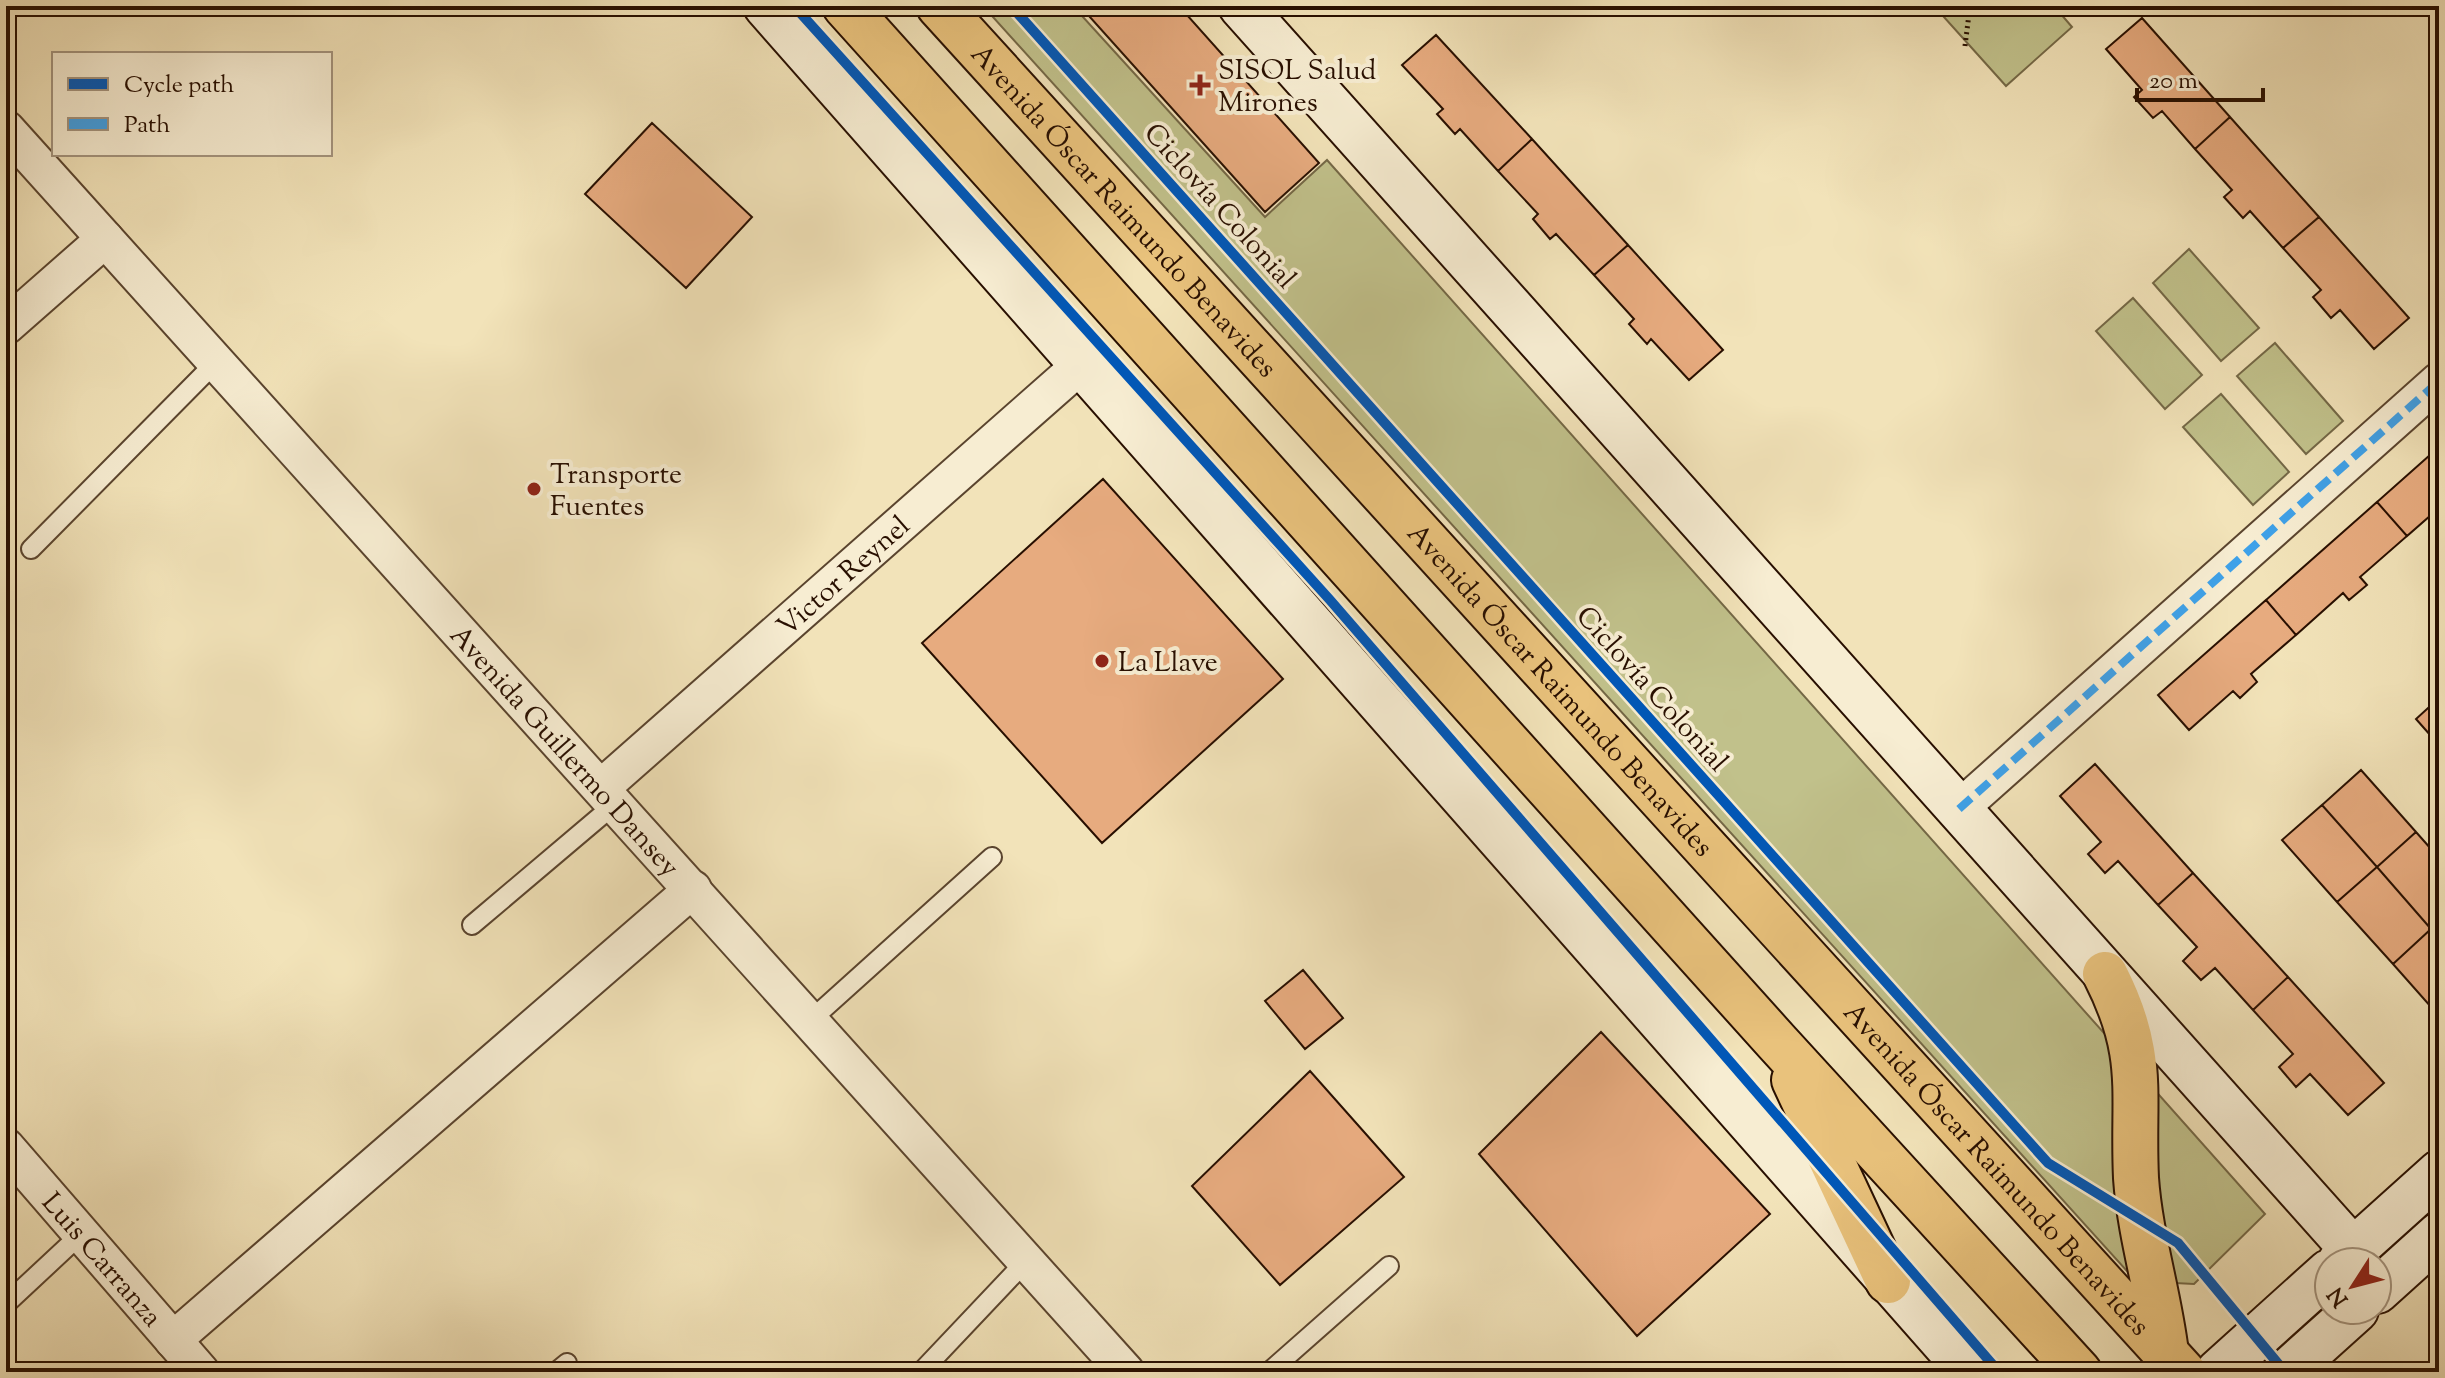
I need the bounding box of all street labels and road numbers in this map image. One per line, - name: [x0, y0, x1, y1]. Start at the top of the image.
- street label: Avenida Óscar Raimundo Benavides: [960, 36, 1285, 388]
- street label: Ciclovía Colonial: [1133, 115, 1304, 299]
- street label: Victor Reynel: [769, 507, 920, 647]
- street label: Avenida Óscar Raimundo Benavides: [1396, 515, 1721, 867]
- street label: Ciclovía Colonial: [1565, 598, 1736, 782]
- street label: Avenida Guillermo Dansey: [439, 617, 688, 887]
- street label: Avenida Óscar Raimundo Benavides: [1833, 995, 2158, 1346]
- street label: Luis Carranza: [31, 1185, 170, 1337]

